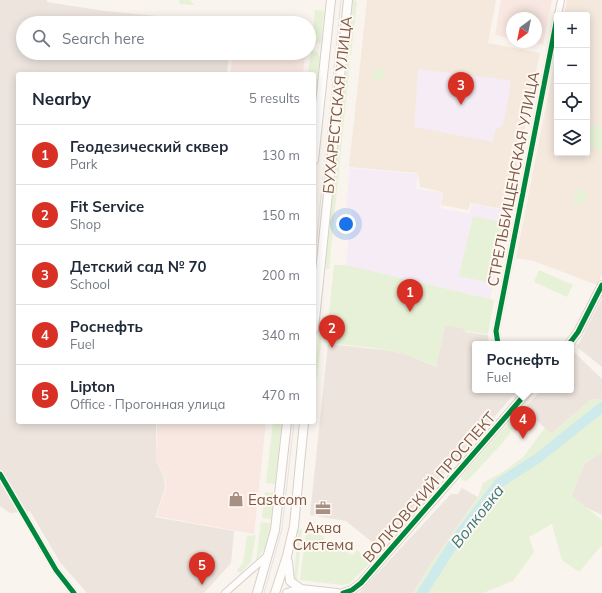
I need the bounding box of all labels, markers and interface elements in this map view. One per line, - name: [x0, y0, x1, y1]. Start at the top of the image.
- north arrow: [506, 12, 542, 48]
- map controls: [554, 12, 590, 156]
- button: +: [554, 12, 590, 48]
- street label: БУХАРЕСТСКАЯ УЛИЦА: [318, 15, 356, 195]
- search box: [16, 16, 316, 60]
- icon: search: [30, 27, 52, 49]
- text: Search here: [62, 29, 144, 48]
- button: −: [554, 48, 590, 84]
- street label: СТРЕЛЬБИЩЕНСКАЯ УЛИЦА: [483, 70, 543, 288]
- pin: 3: [448, 72, 474, 105]
- button: locate: [554, 84, 590, 120]
- text: Nearby: [32, 88, 91, 109]
- text: 5 results: [249, 90, 300, 106]
- button: layers: [554, 120, 590, 156]
- text: Геодезический сквер: [70, 137, 228, 156]
- text: 1: [41, 147, 49, 163]
- text: 130 m: [262, 147, 300, 163]
- text: Park: [70, 156, 97, 172]
- text: Fit Service: [70, 197, 144, 216]
- text: 2: [41, 207, 49, 223]
- text: 150 m: [262, 207, 300, 223]
- your location: [336, 214, 356, 234]
- text: Shop: [70, 216, 101, 232]
- text: Детский сад № 70: [70, 257, 207, 276]
- text: 3: [41, 267, 49, 283]
- text: 200 m: [262, 267, 300, 283]
- text: School: [70, 276, 110, 292]
- pin: 1: [397, 279, 423, 312]
- pin: 2: [319, 315, 345, 348]
- text: Роснефть: [70, 317, 143, 336]
- text: 4: [41, 327, 49, 343]
- text: 340 m: [262, 327, 300, 343]
- text: Fuel: [70, 336, 95, 352]
- popup: [472, 341, 574, 393]
- text: Роснефть: [487, 350, 559, 369]
- text: Fuel: [487, 369, 511, 385]
- text: Lipton: [70, 377, 115, 396]
- text: 5: [41, 387, 49, 403]
- text: 470 m: [262, 387, 300, 403]
- text: Office · Прогонная улица: [70, 396, 226, 412]
- pin: 4: [510, 406, 536, 439]
- street label: ВОЛКОВСКИЙ ПРОСПЕКТ: [358, 408, 500, 566]
- water label: Волковка: [446, 480, 508, 552]
- shop icon: Eastcom: [227, 490, 245, 508]
- place label: Eastcom: [248, 490, 307, 509]
- office icon: Аква Система: [314, 499, 332, 517]
- place label: Аква Система: [292, 518, 354, 554]
- pin: 5: [189, 552, 215, 585]

